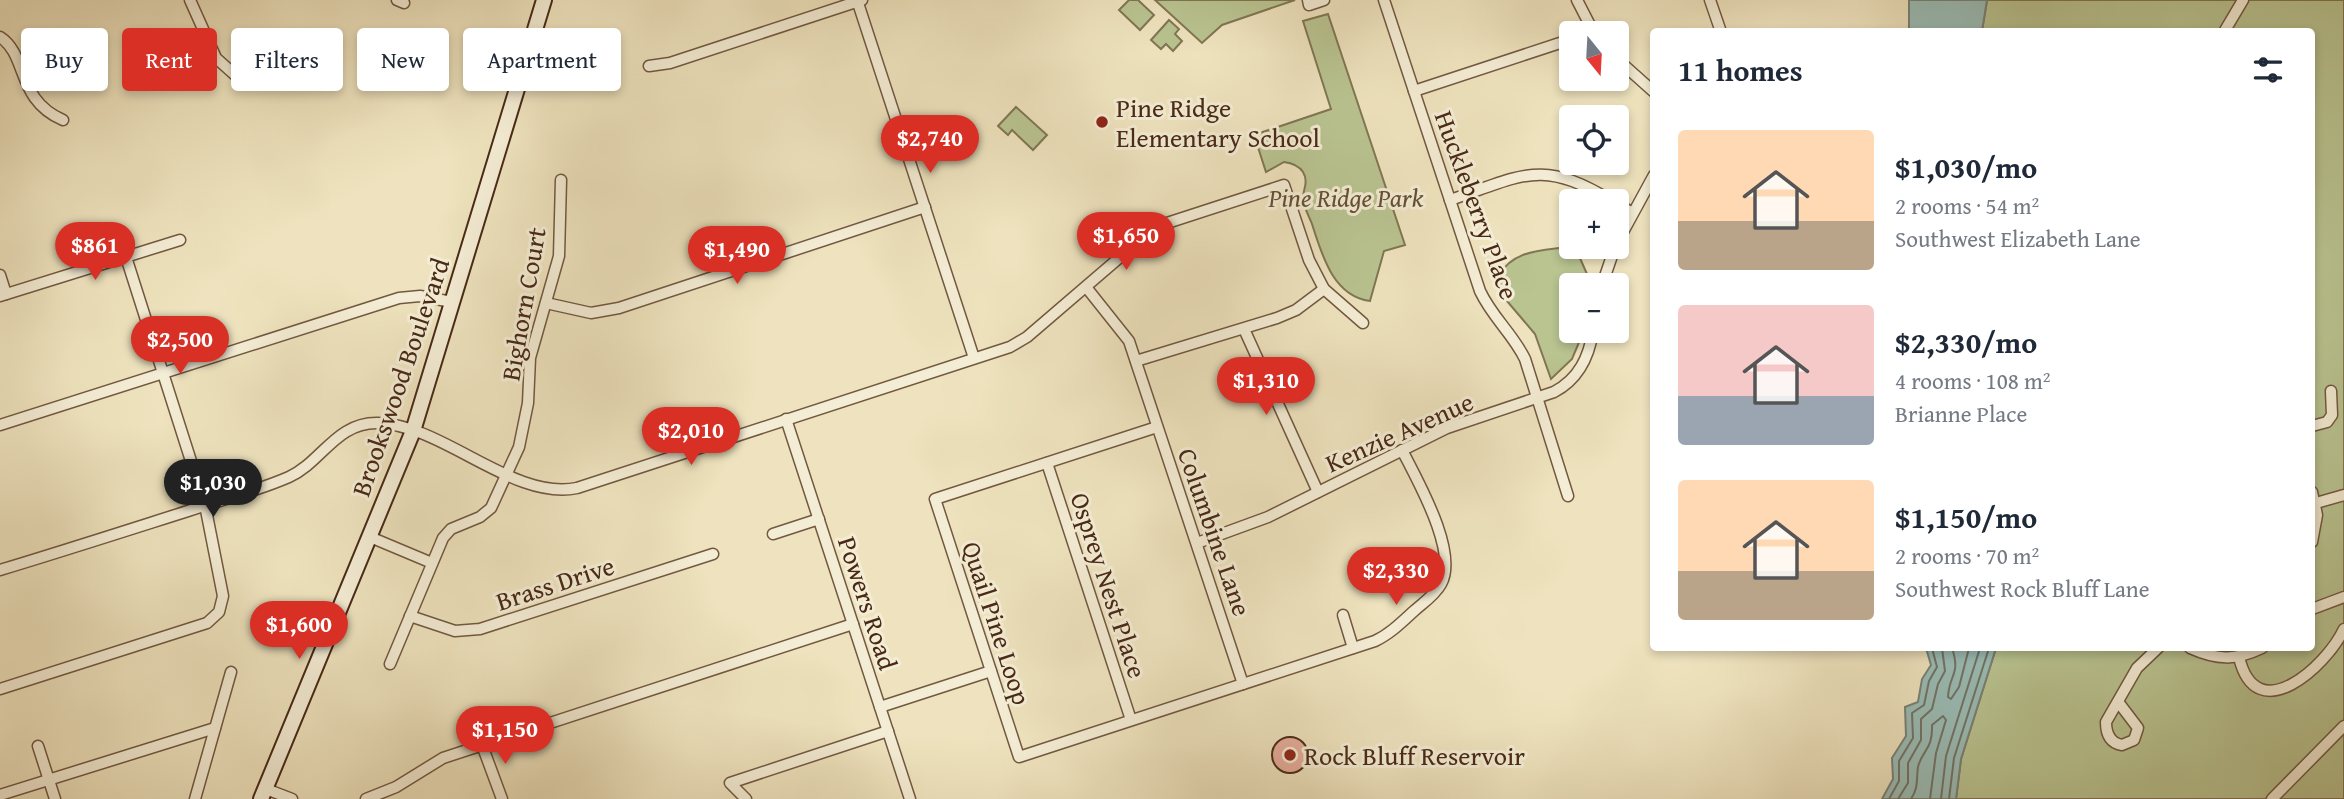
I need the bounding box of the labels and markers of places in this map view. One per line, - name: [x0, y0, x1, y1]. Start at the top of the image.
- place label: Pine Ridge Elementary School: [1116, 88, 1320, 157]
- marker: Pine Ridge Elementary School: [1094, 114, 1110, 130]
- pin: $2,740: [873, 116, 987, 175]
- pin: $1,650: [1069, 212, 1183, 272]
- pin: $861: [54, 222, 136, 282]
- pin: $1,490: [680, 226, 794, 286]
- pin: $2,500: [123, 316, 237, 376]
- pin: $1,310: [1209, 358, 1323, 417]
- pin: $2,010: [634, 407, 748, 467]
- pin: $1,030: [156, 460, 270, 519]
- pin: $2,330: [1339, 548, 1453, 607]
- pin: $1,600: [242, 602, 356, 661]
- pin: $1,150: [448, 706, 562, 766]
- place label: Rock Bluff Reservoir: [1304, 736, 1525, 775]
- marker: Rock Bluff Reservoir: [1282, 747, 1298, 763]

